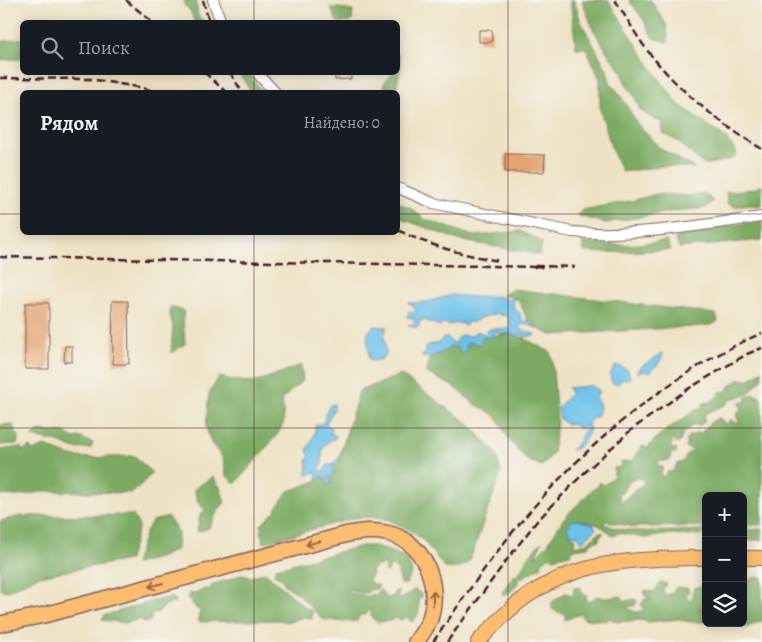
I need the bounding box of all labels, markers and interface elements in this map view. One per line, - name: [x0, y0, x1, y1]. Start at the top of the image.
- search box: [20, 20, 400, 75]
- icon: search: [38, 34, 66, 62]
- text: Поиск: [78, 35, 130, 61]
- text: Рядом: [40, 109, 98, 137]
- text: Найдено: 0: [303, 112, 380, 134]
- map controls: [702, 492, 747, 627]
- button: +: [702, 492, 747, 537]
- button: −: [702, 537, 747, 582]
- one-way arrow: [305, 539, 321, 549]
- one-way arrow: [148, 581, 164, 591]
- button: layers: [702, 582, 747, 627]
- one-way arrow: [428, 590, 438, 606]

